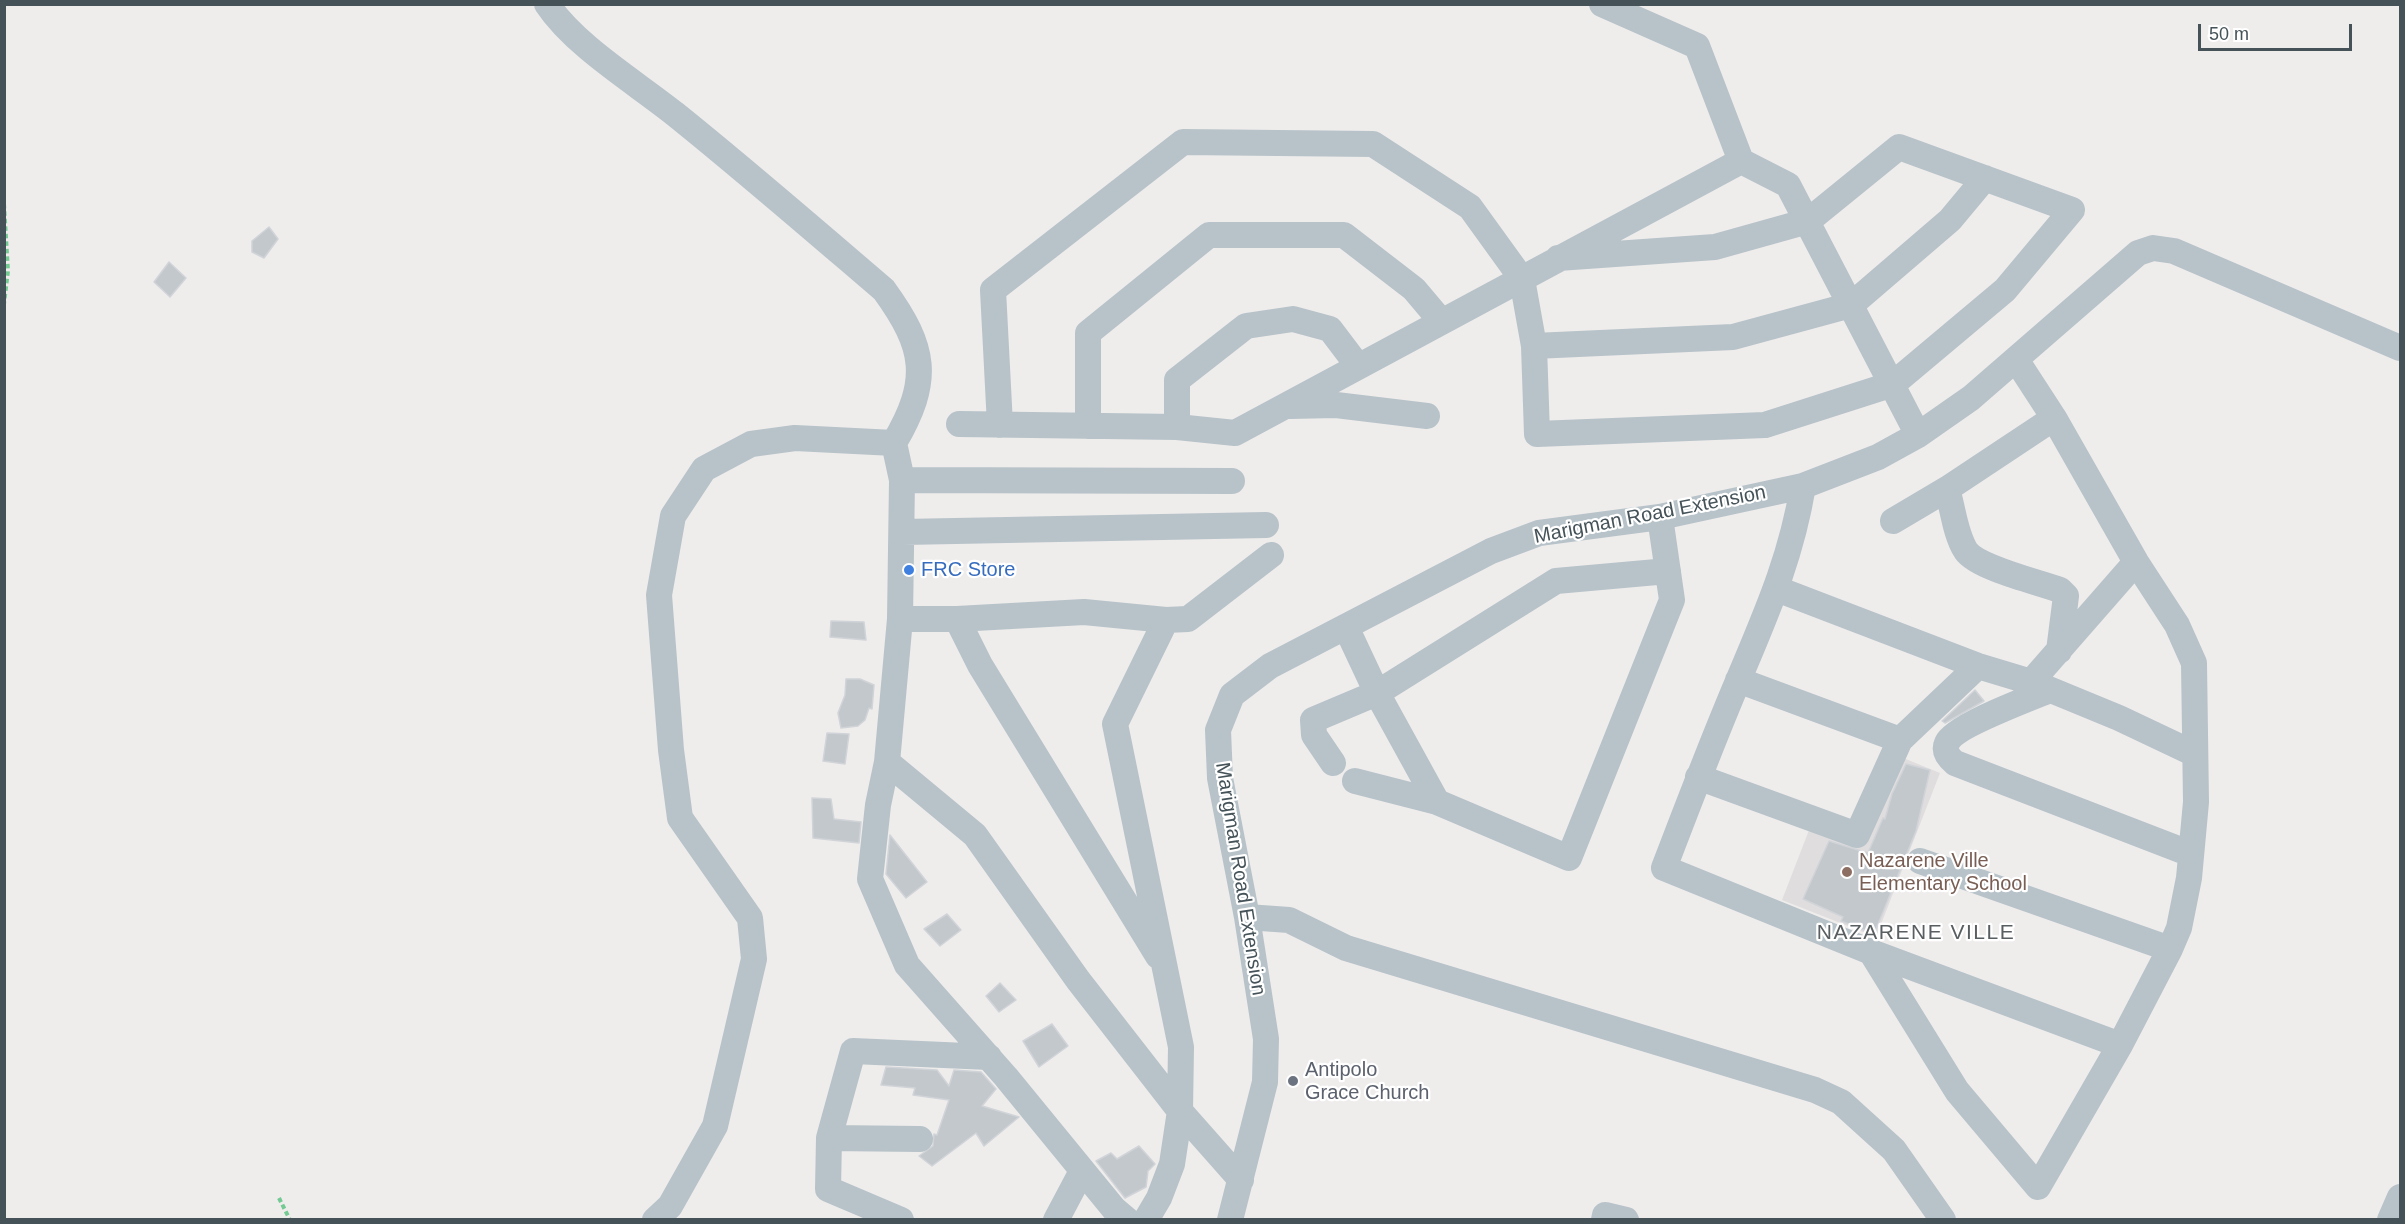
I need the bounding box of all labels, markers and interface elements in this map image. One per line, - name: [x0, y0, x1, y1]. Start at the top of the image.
- scale bar: [2201, 12, 2356, 50]
- text: 50 m: [2209, 24, 2249, 44]
- street label: Marigman Road Extension: [1532, 481, 1768, 549]
- place label: FRC Store: [921, 558, 1015, 582]
- marker: FRC Store: [902, 563, 916, 577]
- street label: Marigman Road Extension: [1210, 761, 1270, 997]
- place label: Nazarene Ville Elementary School: [1859, 849, 2027, 896]
- marker: Nazarene Ville Elementary School: [1840, 865, 1854, 879]
- district label: NAZARENE VILLE: [1817, 920, 2015, 946]
- place label: Antipolo Grace Church: [1305, 1058, 1429, 1105]
- marker: Antipolo Grace Church: [1286, 1074, 1300, 1088]

